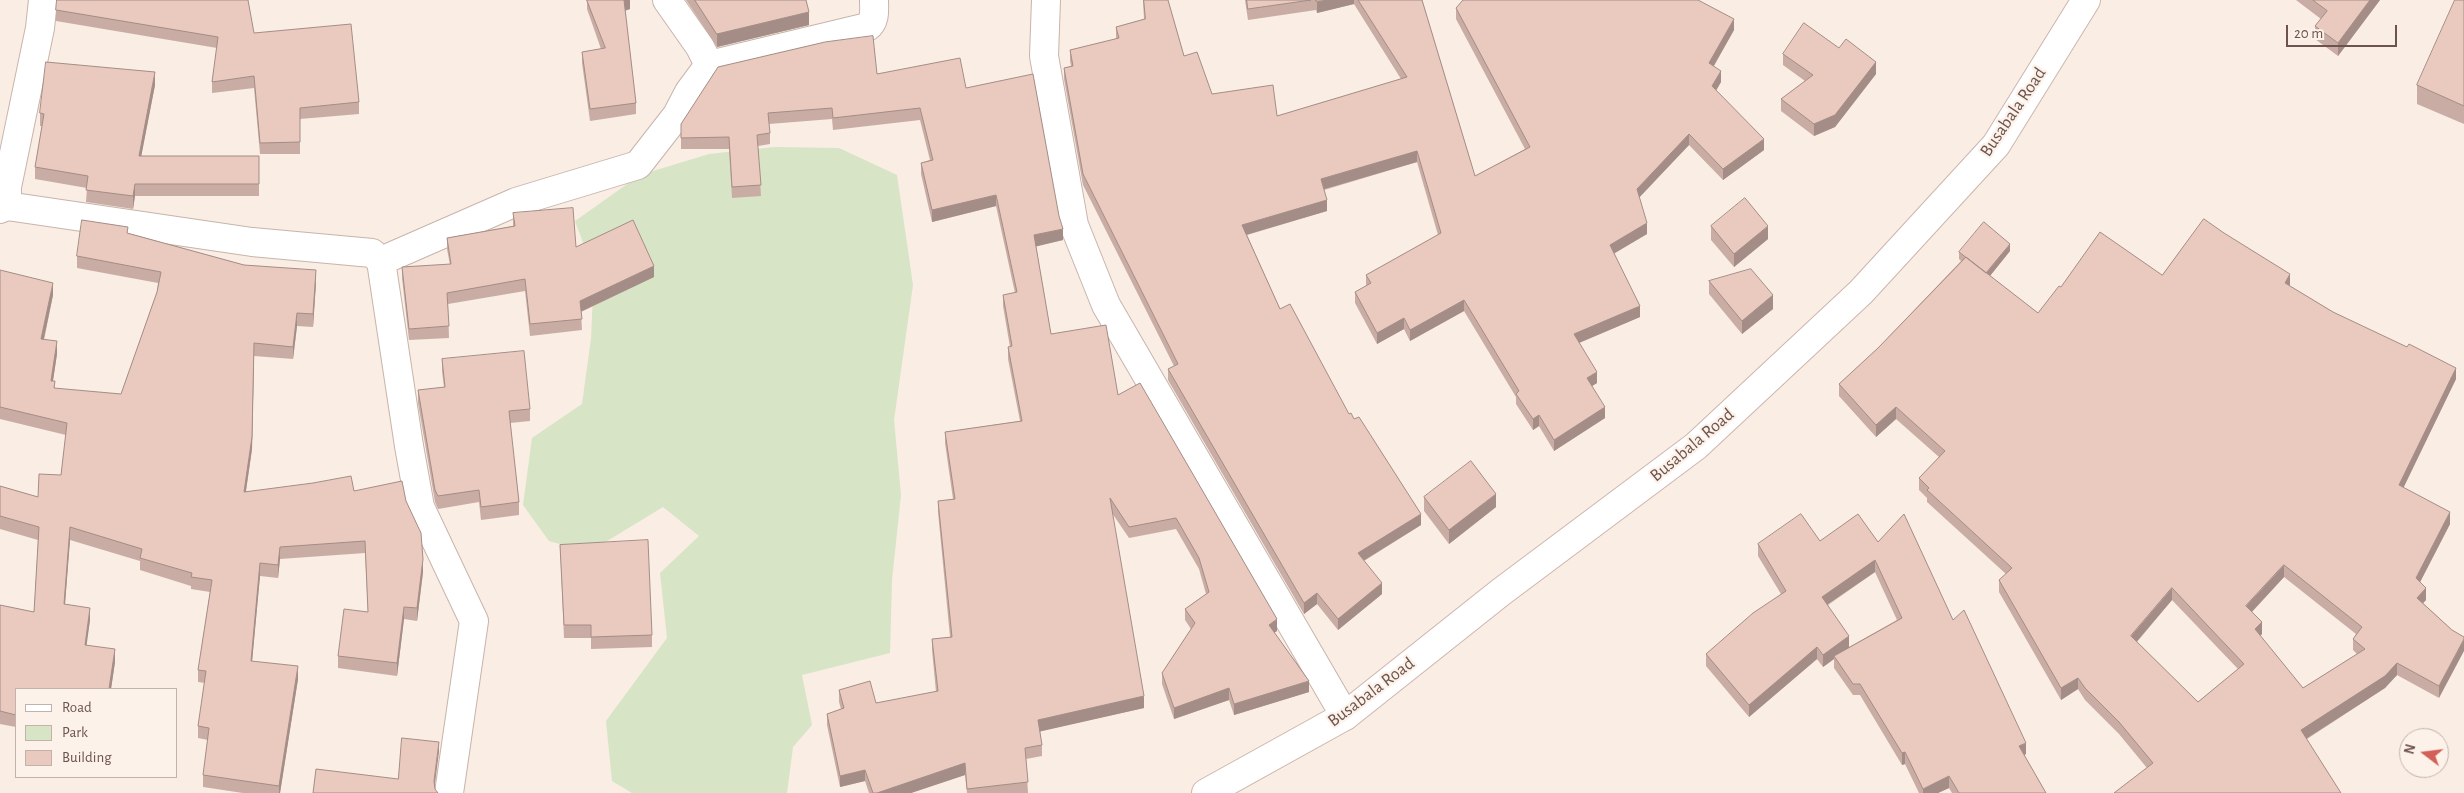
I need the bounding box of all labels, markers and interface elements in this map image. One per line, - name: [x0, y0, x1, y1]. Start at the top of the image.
- scale bar: [2289, 15, 2400, 47]
- text: 20 m: [2294, 26, 2323, 41]
- street label: Busabala Road: [1975, 63, 2051, 161]
- street label: Busabala Road: [1646, 404, 1738, 486]
- street label: Busabala Road: [1323, 652, 1419, 732]
- legend: [15, 688, 178, 778]
- text: Road: [62, 700, 92, 715]
- text: Park: [62, 725, 88, 740]
- north arrow: [2399, 728, 2449, 778]
- text: N: [2402, 743, 2418, 756]
- text: Building: [62, 750, 112, 765]

